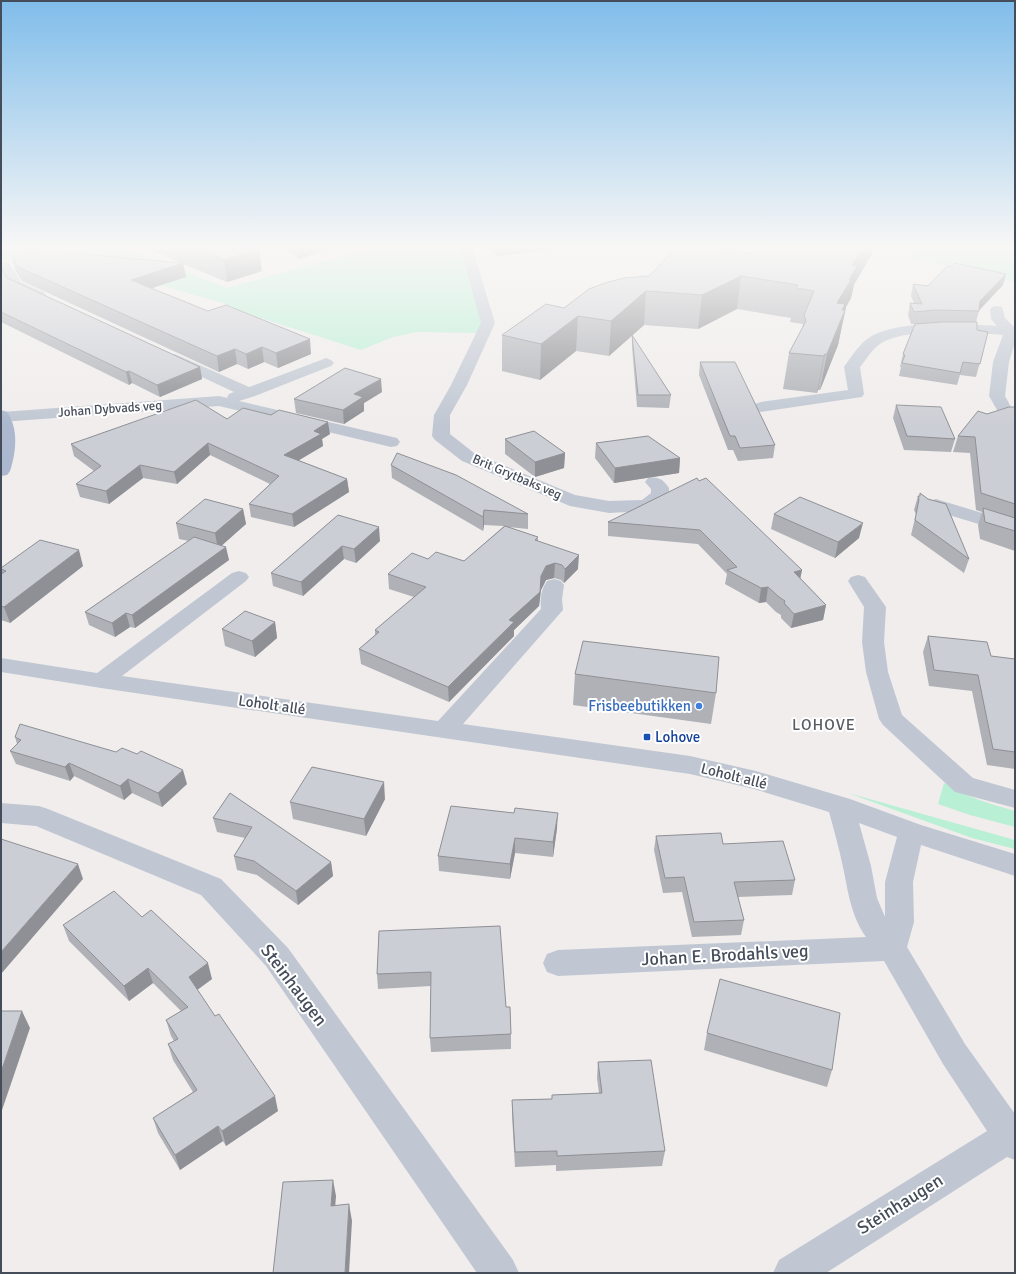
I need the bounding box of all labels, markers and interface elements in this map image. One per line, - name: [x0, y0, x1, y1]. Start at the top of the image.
- street label: Johan Dybvads veg: [57, 397, 163, 421]
- street label: Brit Grytbaks veg: [470, 451, 564, 503]
- street label: Loholt allé: [237, 691, 307, 719]
- place label: Frisbeebutikken: [588, 697, 691, 715]
- marker: Frisbeebutikken: [694, 701, 704, 711]
- district label: LOHOVE: [792, 715, 856, 735]
- place label: Lohove: [655, 728, 700, 746]
- marker: Lohove: [642, 732, 652, 742]
- street label: Loholt allé: [699, 759, 769, 793]
- street label: Steinhaugen: [256, 940, 332, 1030]
- street label: Johan E. Brodahls veg: [641, 940, 809, 970]
- street label: Steinhaugen: [853, 1169, 947, 1239]

